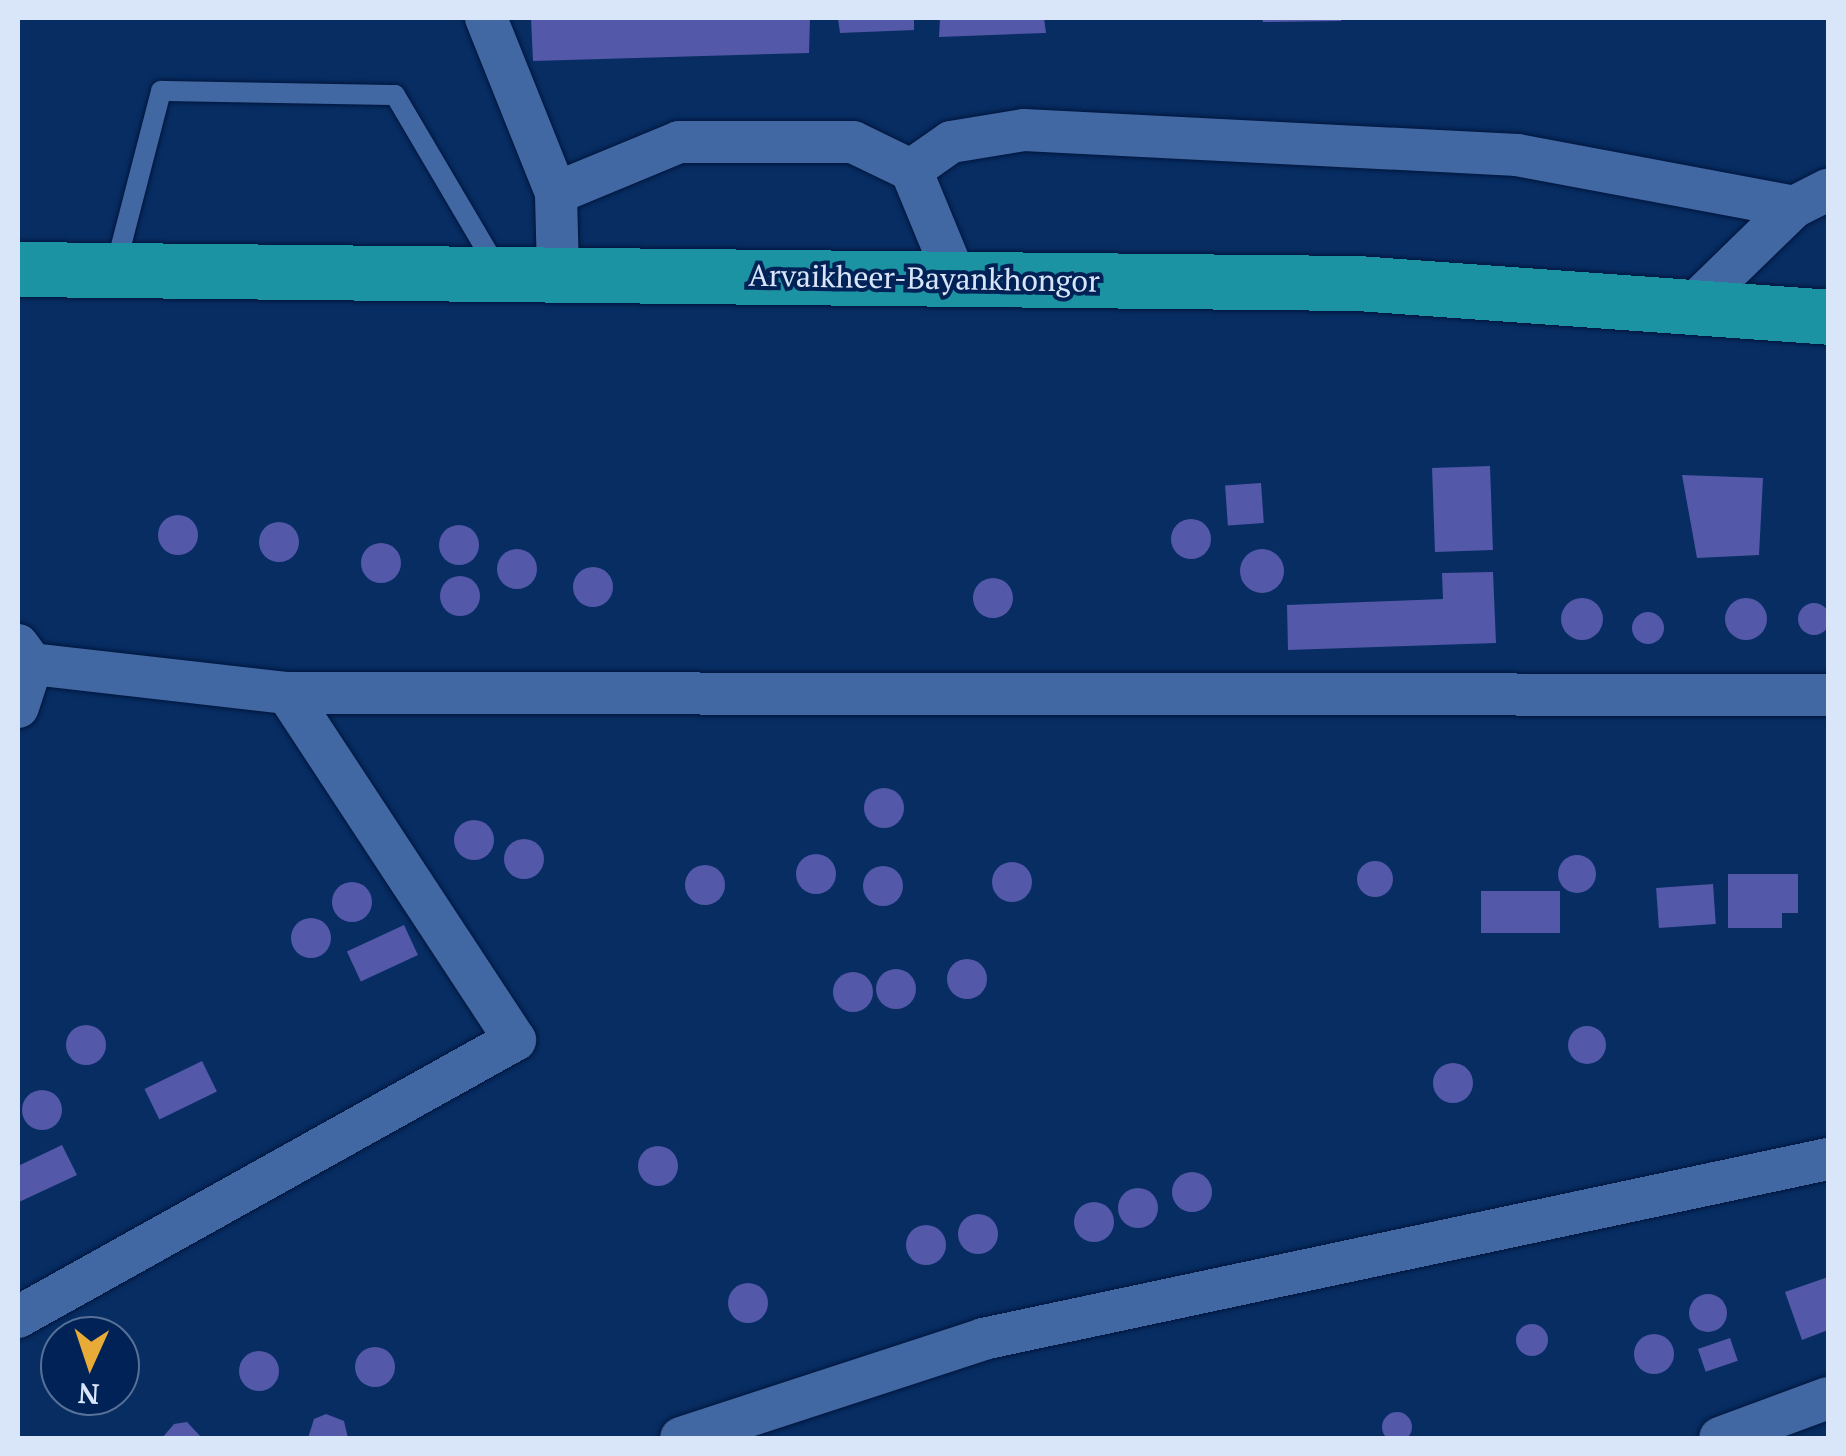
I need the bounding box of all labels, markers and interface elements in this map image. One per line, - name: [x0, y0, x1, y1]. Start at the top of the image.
- street label: Arvaikheer-Bayankhongor: [748, 257, 1100, 299]
- north arrow: [40, 1316, 140, 1416]
- text: N: [77, 1375, 100, 1413]

